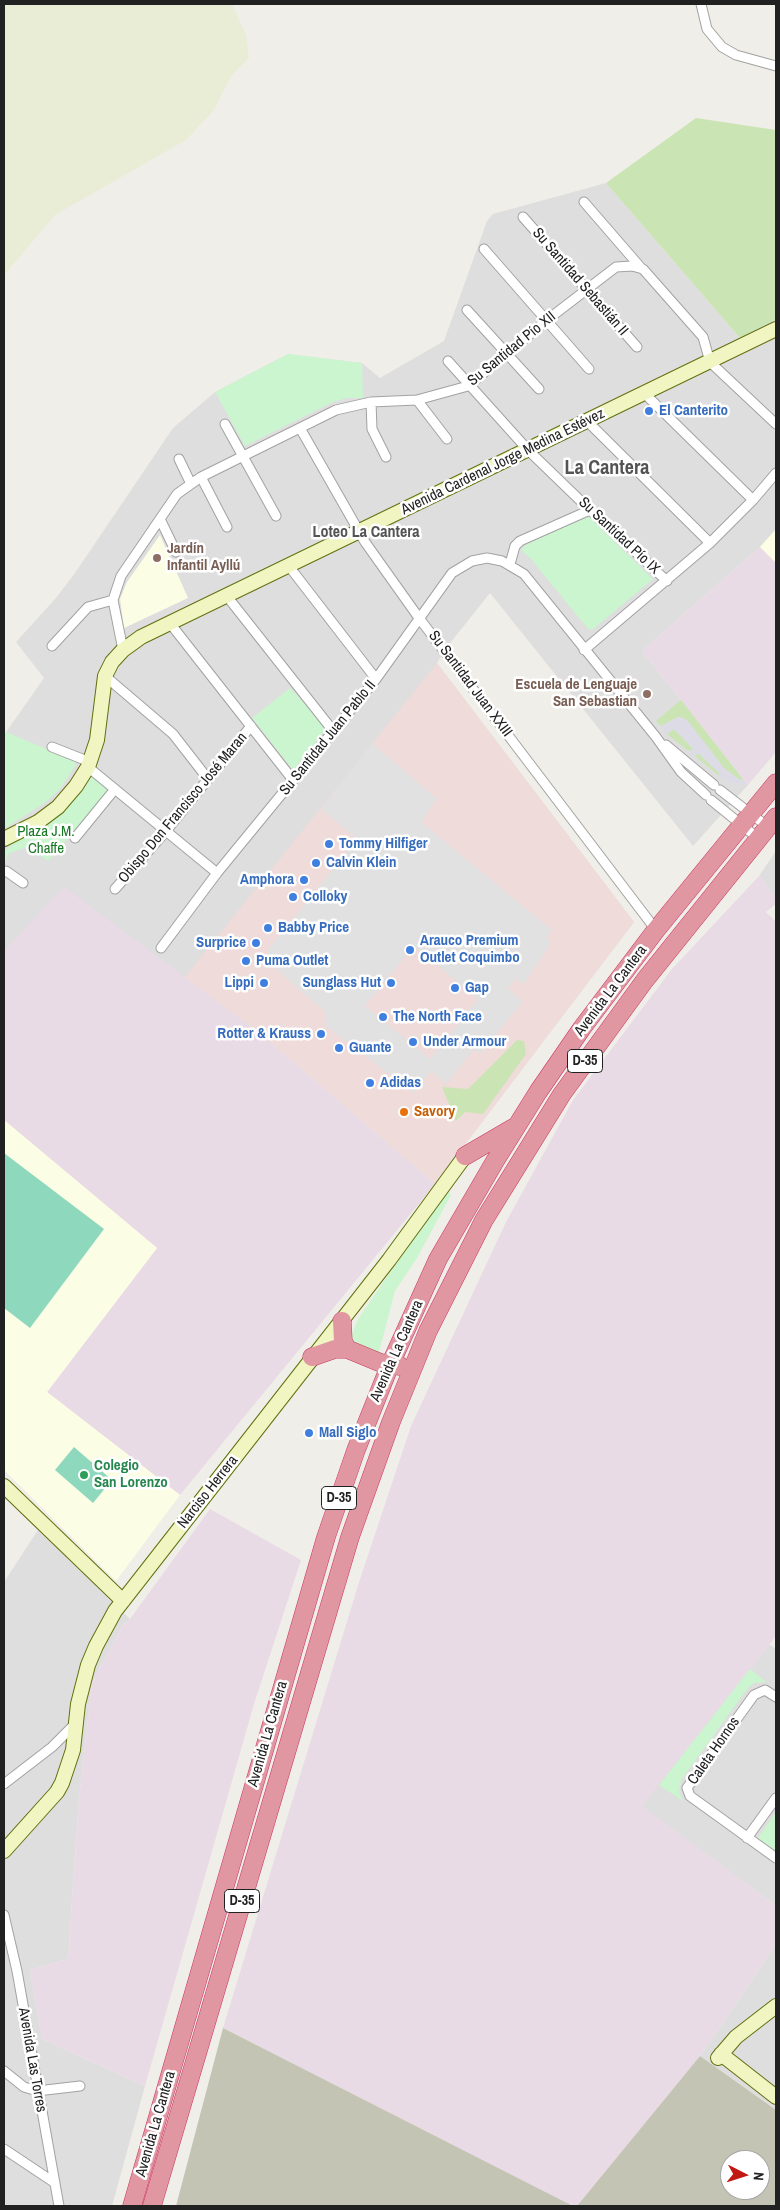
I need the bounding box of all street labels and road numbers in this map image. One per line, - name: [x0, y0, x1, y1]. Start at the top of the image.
- street label: Su Santidad Sebastián II: [528, 224, 632, 340]
- street label: Su Santidad Pío XII: [464, 308, 560, 390]
- street label: Avenida Cardenal Jorge Medina Estévez: [398, 405, 608, 519]
- street label: Su Santidad Pío IX: [575, 494, 663, 578]
- street label: Su Santidad Juan XXIII: [424, 628, 516, 740]
- street label: Su Santidad Juan Pablo II: [276, 677, 380, 799]
- street label: Obispo Don Francisco José Maran: [115, 729, 251, 887]
- street label: Avenida La Cantera: [571, 942, 651, 1040]
- road number: D-35: [568, 1050, 602, 1072]
- street label: Avenida La Cantera: [367, 1297, 427, 1405]
- street label: Narciso Herrera: [174, 1452, 242, 1532]
- road number: D-35: [322, 1486, 356, 1510]
- street label: Avenida La Cantera: [244, 1679, 292, 1789]
- street label: Caleta Hornos: [684, 1714, 744, 1788]
- road number: D-35: [224, 1890, 260, 1912]
- street label: Avenida Las Torres: [14, 2006, 50, 2114]
- street label: Avenida La Cantera: [132, 2069, 180, 2179]

